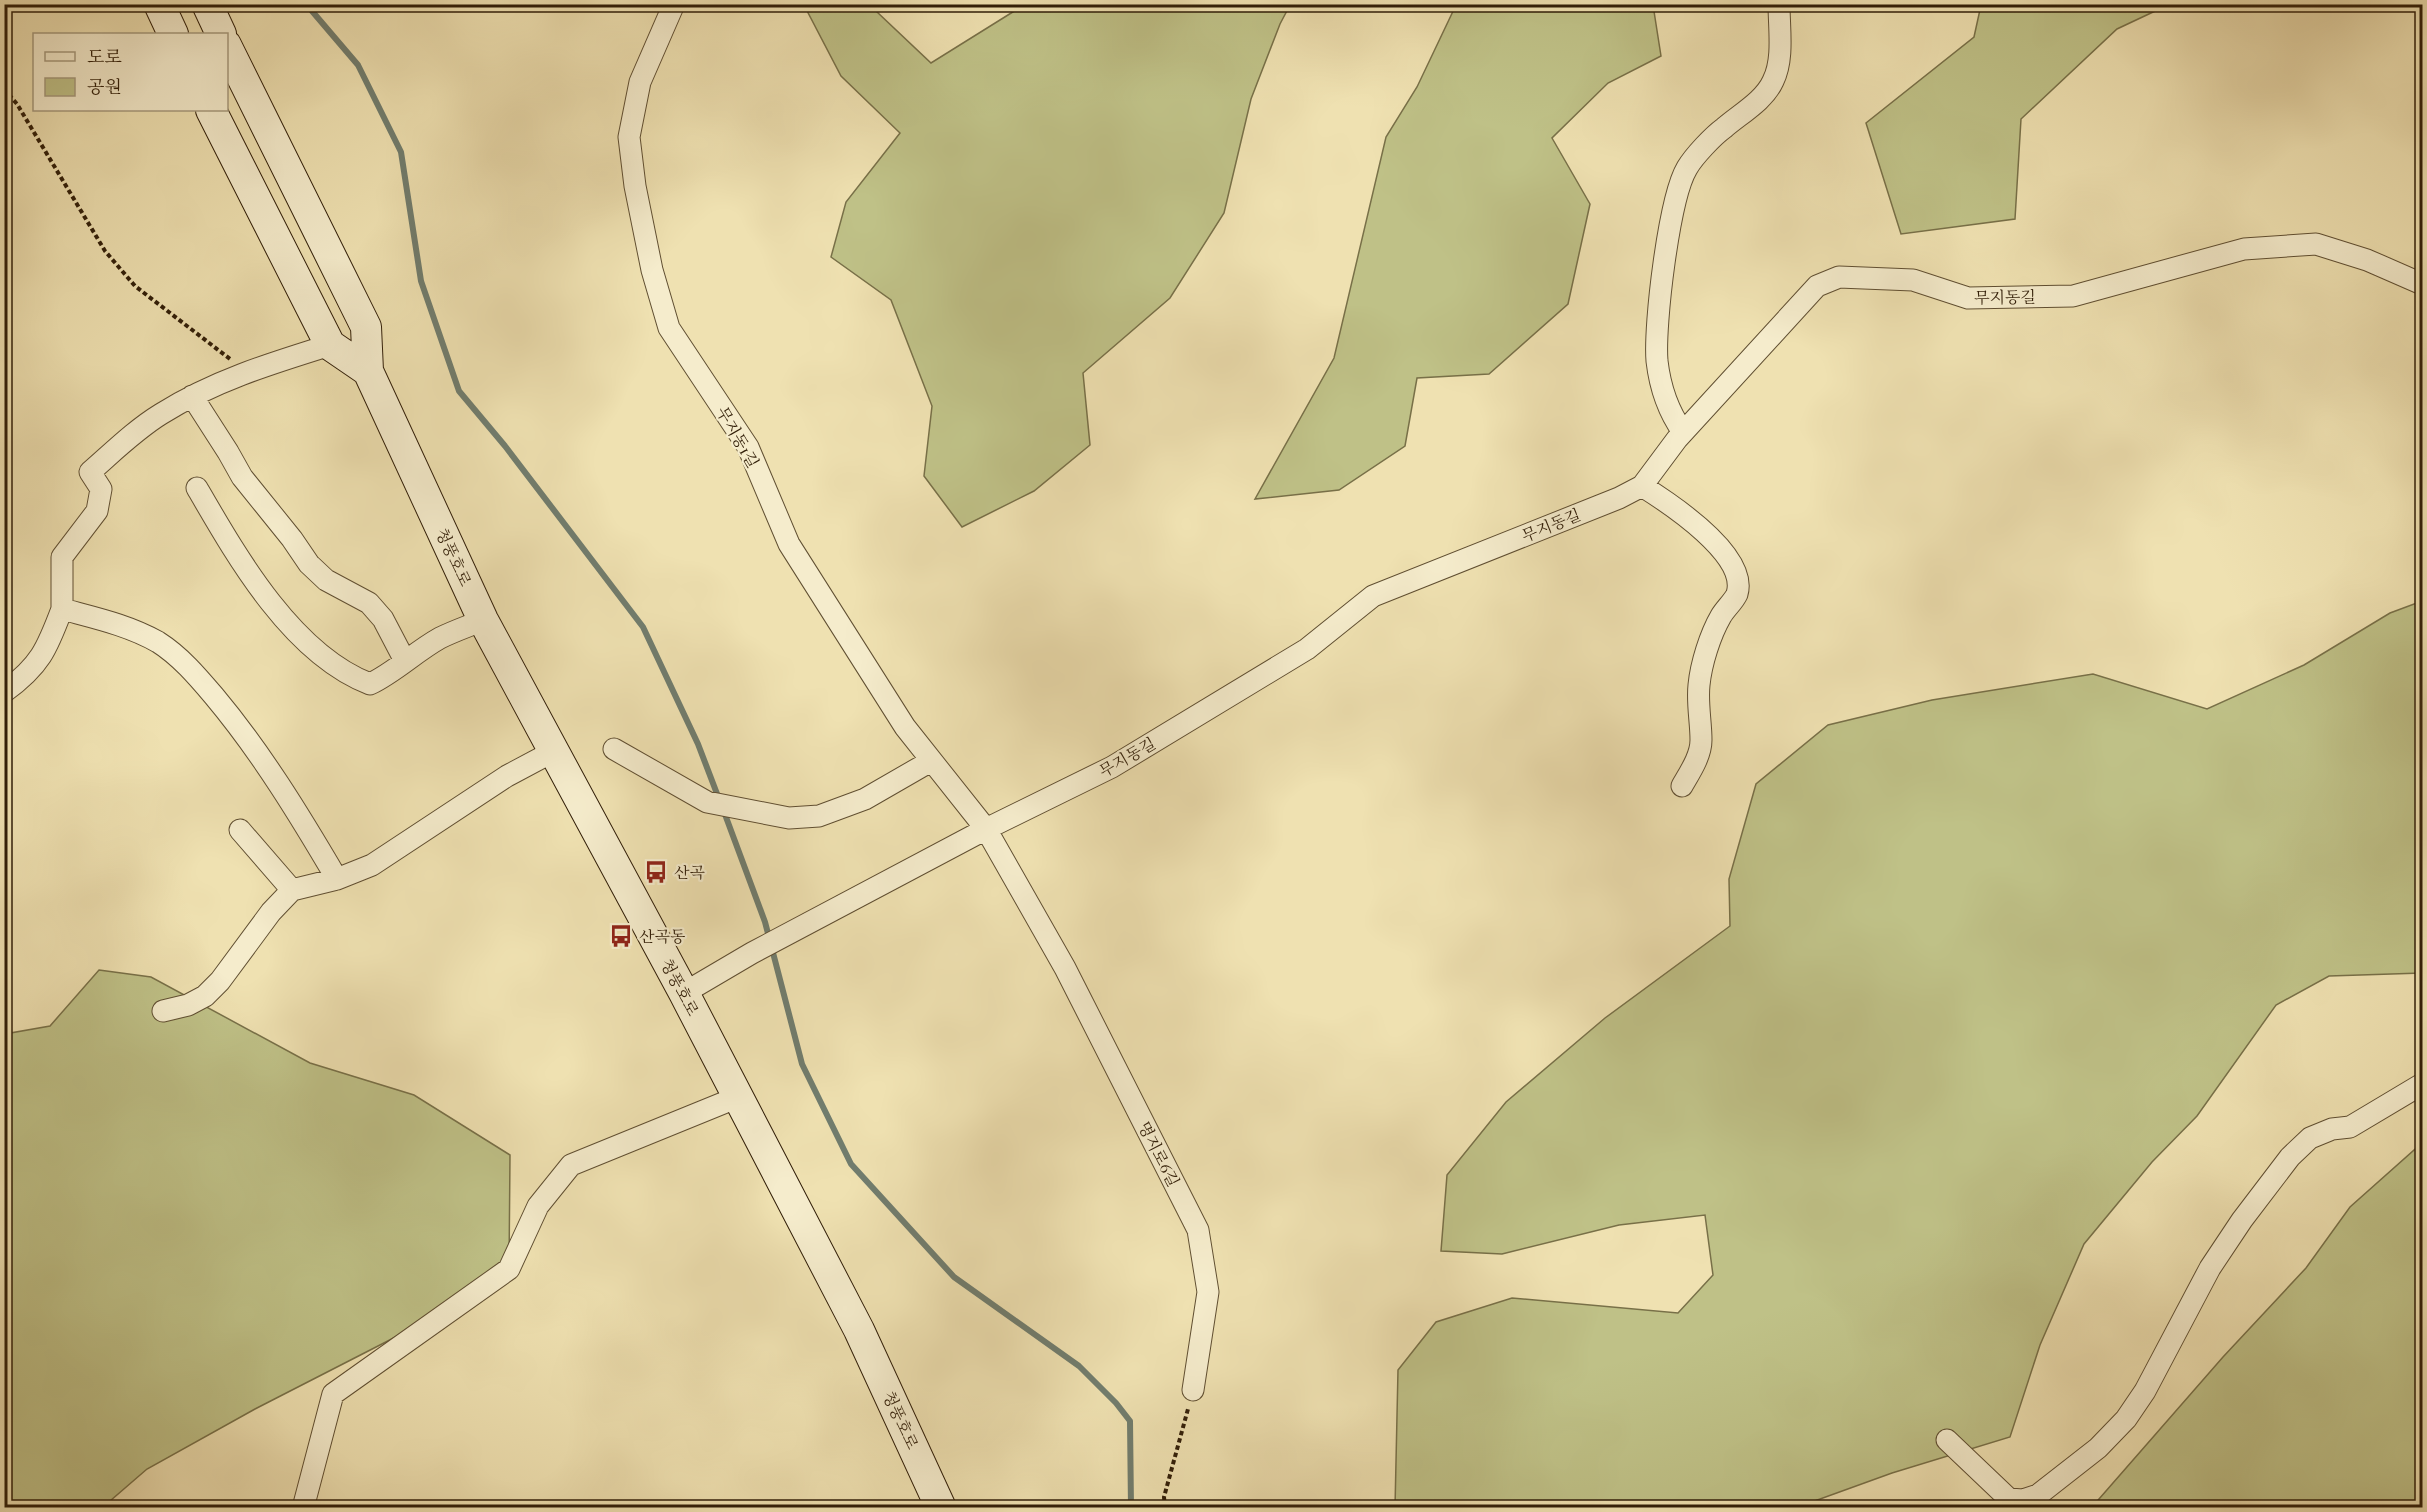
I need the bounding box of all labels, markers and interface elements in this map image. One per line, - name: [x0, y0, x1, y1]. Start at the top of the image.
- legend: [33, 33, 228, 111]
- text: 도로: [87, 47, 122, 68]
- text: 공원: [87, 77, 122, 98]
- street label: 무지동길: [1974, 287, 2036, 308]
- street label: 무지동1길: [712, 403, 763, 471]
- street label: 무지동길: [1519, 505, 1583, 546]
- street label: 청풍호로: [432, 525, 475, 590]
- street label: 무지동길: [1096, 734, 1159, 781]
- bus stop icon: 산곡: [643, 859, 669, 885]
- place label: 산곡: [674, 863, 705, 882]
- bus stop icon: 산곡동: [608, 923, 634, 949]
- place label: 산곡동: [639, 927, 686, 946]
- street label: 청풍호로: [657, 955, 703, 1019]
- street label: 명지로6길: [1134, 1119, 1183, 1190]
- street label: 청풍호로: [879, 1388, 922, 1453]

